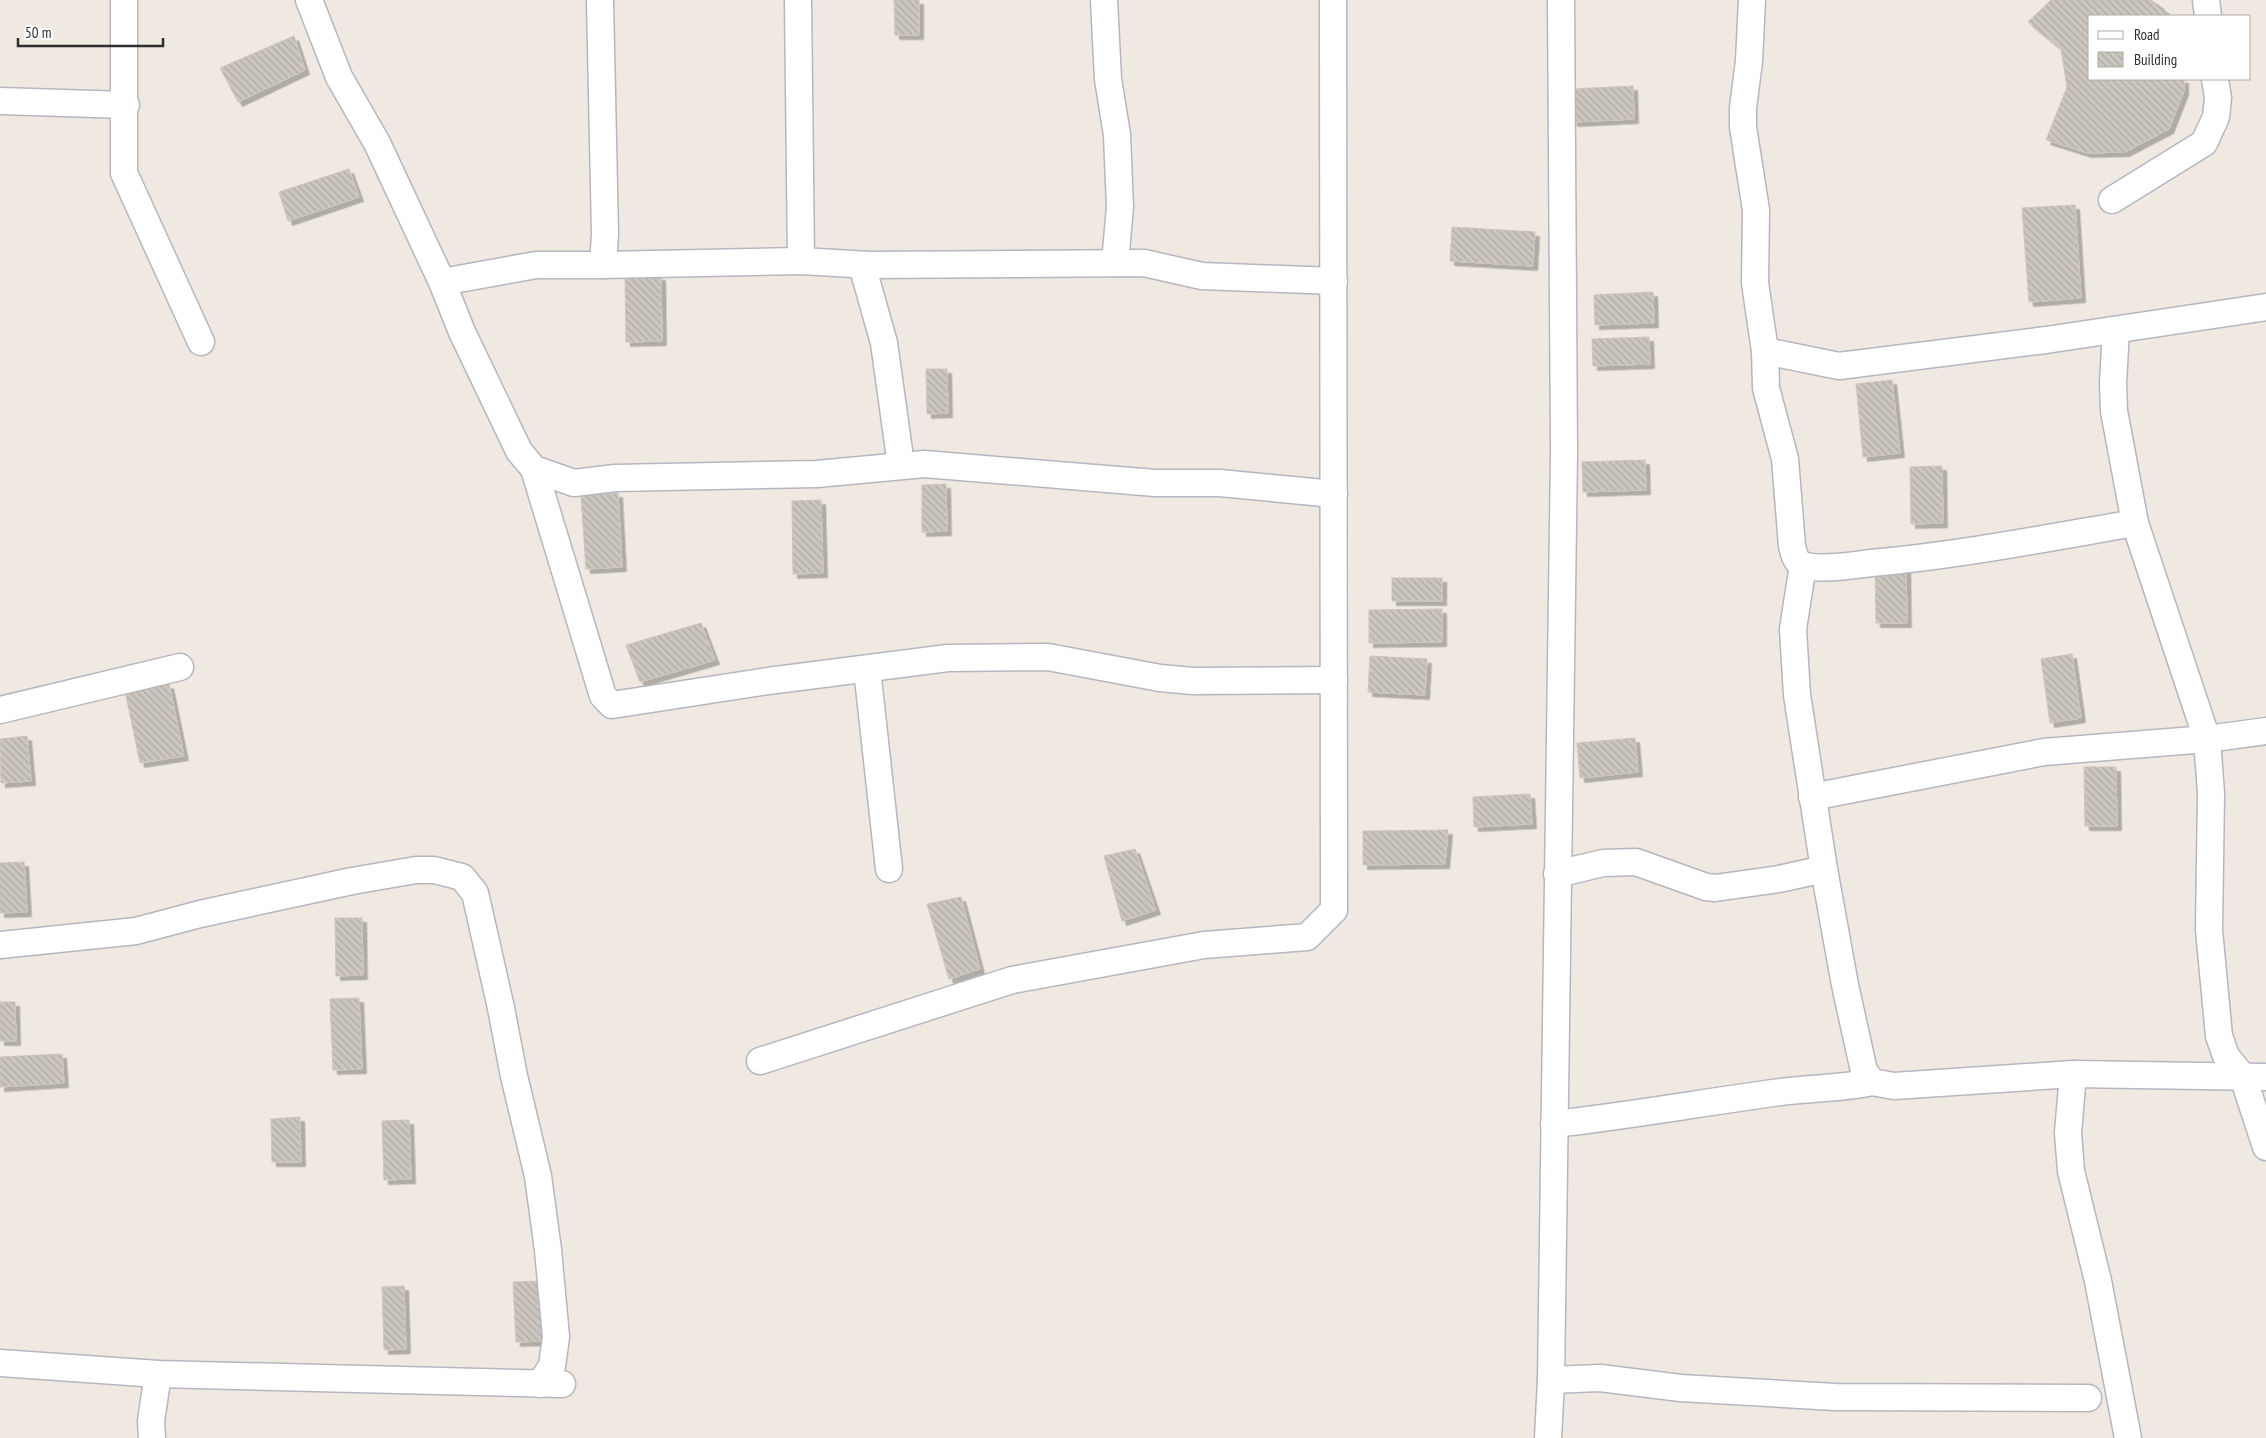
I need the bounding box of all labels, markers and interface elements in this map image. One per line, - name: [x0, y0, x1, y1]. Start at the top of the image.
- scale bar: [18, 15, 162, 47]
- legend: [2088, 15, 2251, 80]
- text: 50 m: [25, 23, 51, 42]
- text: Road: [2134, 25, 2160, 44]
- text: Building: [2134, 50, 2177, 69]

